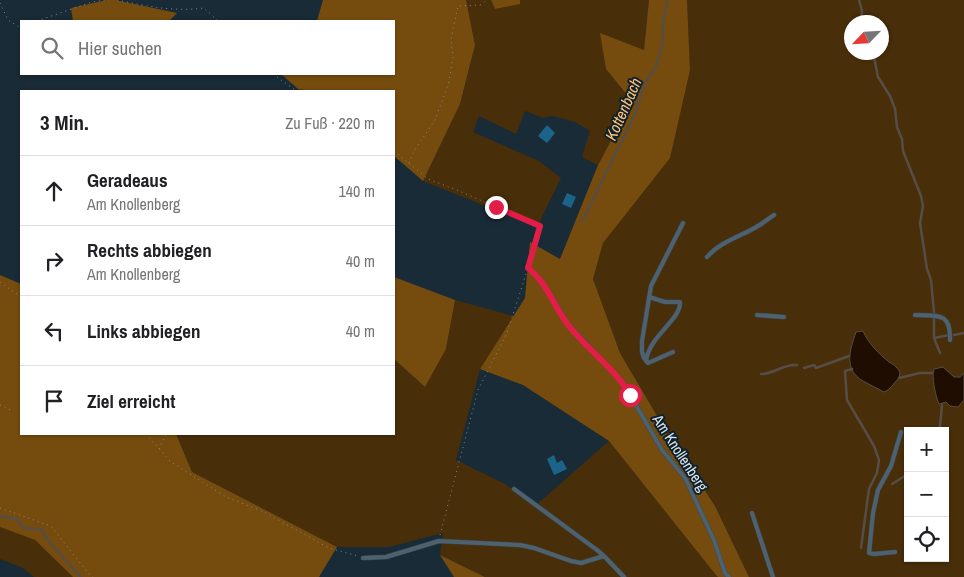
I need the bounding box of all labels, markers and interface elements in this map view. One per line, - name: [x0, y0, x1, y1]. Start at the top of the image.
- north arrow: [844, 15, 889, 60]
- search box: [20, 20, 395, 75]
- icon: search: [38, 34, 66, 62]
- text: Hier suchen: [78, 35, 162, 61]
- water label: Kottenbach: [599, 74, 647, 144]
- text: 3 Min.: [40, 108, 89, 137]
- text: Zu Fuß · 220 m: [285, 112, 375, 134]
- text: Geradeaus: [87, 167, 168, 193]
- icon: ahead: [40, 177, 68, 205]
- text: 140 m: [339, 180, 375, 202]
- text: Am Knollenberg: [87, 193, 180, 215]
- route end: [485, 196, 508, 219]
- text: Rechts abbiegen: [87, 237, 212, 263]
- icon: right: [40, 247, 68, 275]
- text: 40 m: [346, 250, 375, 272]
- text: Am Knollenberg: [87, 263, 180, 285]
- icon: left: [40, 317, 68, 345]
- text: Links abbiegen: [87, 318, 200, 344]
- text: 40 m: [346, 320, 375, 342]
- route start: [619, 384, 642, 407]
- icon: arrive: [40, 387, 68, 415]
- text: Ziel erreicht: [87, 388, 175, 414]
- street label: Am Knollenberg: [647, 409, 713, 495]
- map controls: [904, 427, 949, 562]
- button: +: [904, 427, 949, 472]
- button: −: [904, 472, 949, 517]
- button: locate: [904, 517, 949, 562]

